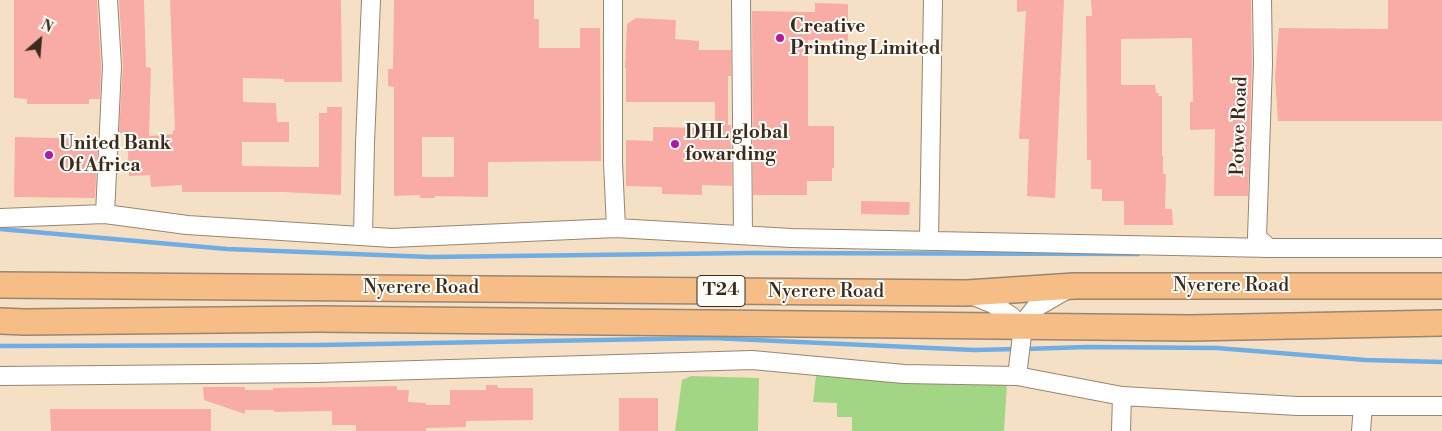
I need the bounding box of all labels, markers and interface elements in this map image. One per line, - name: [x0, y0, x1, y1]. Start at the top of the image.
- north arrow: [15, 15, 65, 65]
- text: N: [38, 16, 56, 37]
- place label: Creative Printing Limited: [790, 16, 941, 60]
- marker: Creative Printing Limited: [774, 32, 786, 44]
- street label: Potwe Road: [1227, 76, 1253, 176]
- place label: DHL global fowarding: [685, 122, 789, 166]
- place label: United Bank Of Africa: [59, 133, 171, 177]
- marker: DHL global fowarding: [669, 138, 681, 150]
- marker: United Bank Of Africa: [43, 149, 55, 161]
- street label: Nyerere Road: [1173, 275, 1289, 297]
- road number: T24: [697, 276, 745, 306]
- street label: Nyerere Road: [363, 277, 479, 299]
- street label: Nyerere Road: [768, 281, 884, 303]

